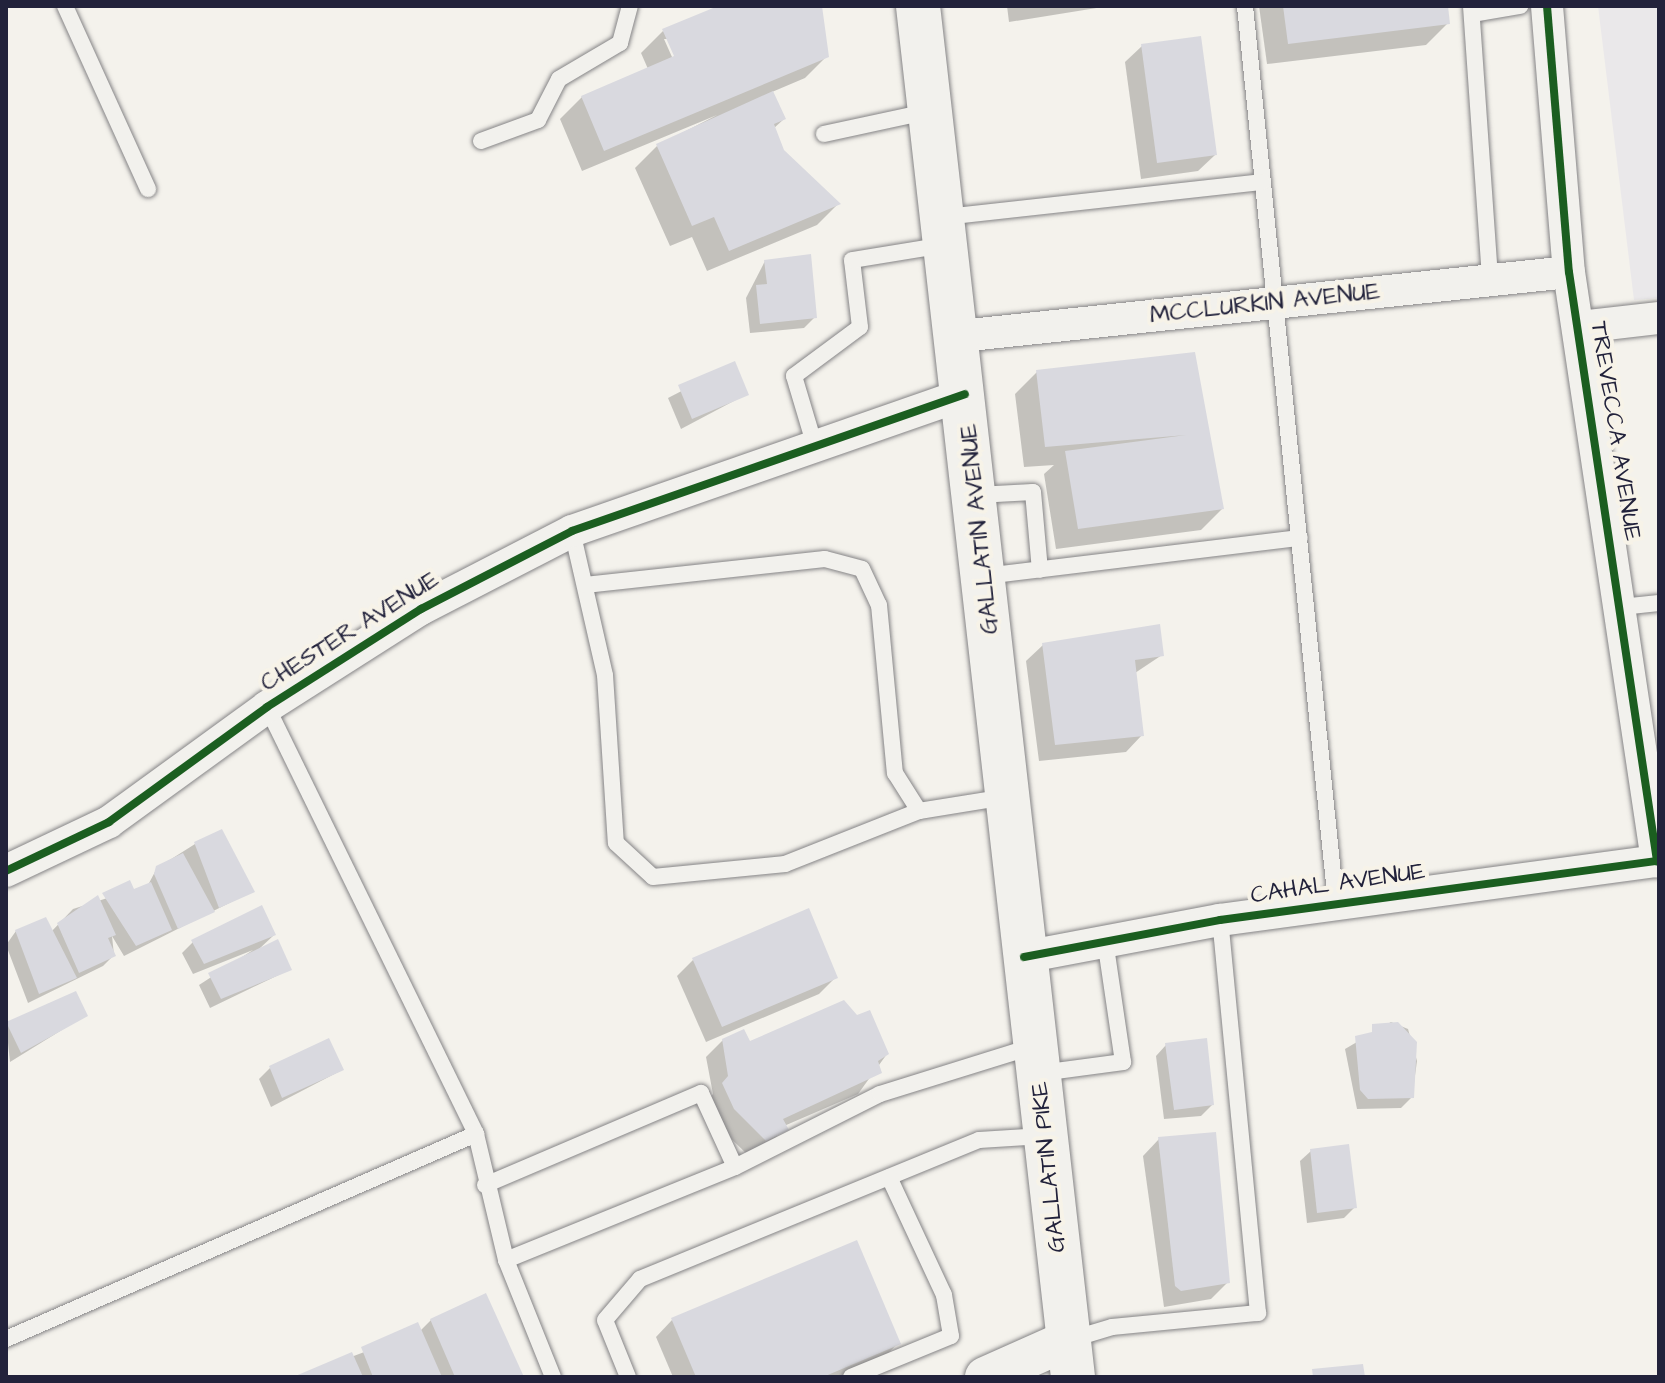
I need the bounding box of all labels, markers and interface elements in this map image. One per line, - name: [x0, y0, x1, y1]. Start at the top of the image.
- street label: MCCLURKIN AVENUE: [1149, 278, 1381, 330]
- street label: TREVECCA AVENUE: [1583, 319, 1647, 543]
- street label: GALLATIN AVENUE: [955, 422, 1005, 636]
- street label: CHESTER AVENUE: [256, 566, 444, 698]
- street label: CAHAL AVENUE: [1249, 858, 1427, 910]
- street label: GALLATIN PIKE: [1026, 1080, 1072, 1254]

